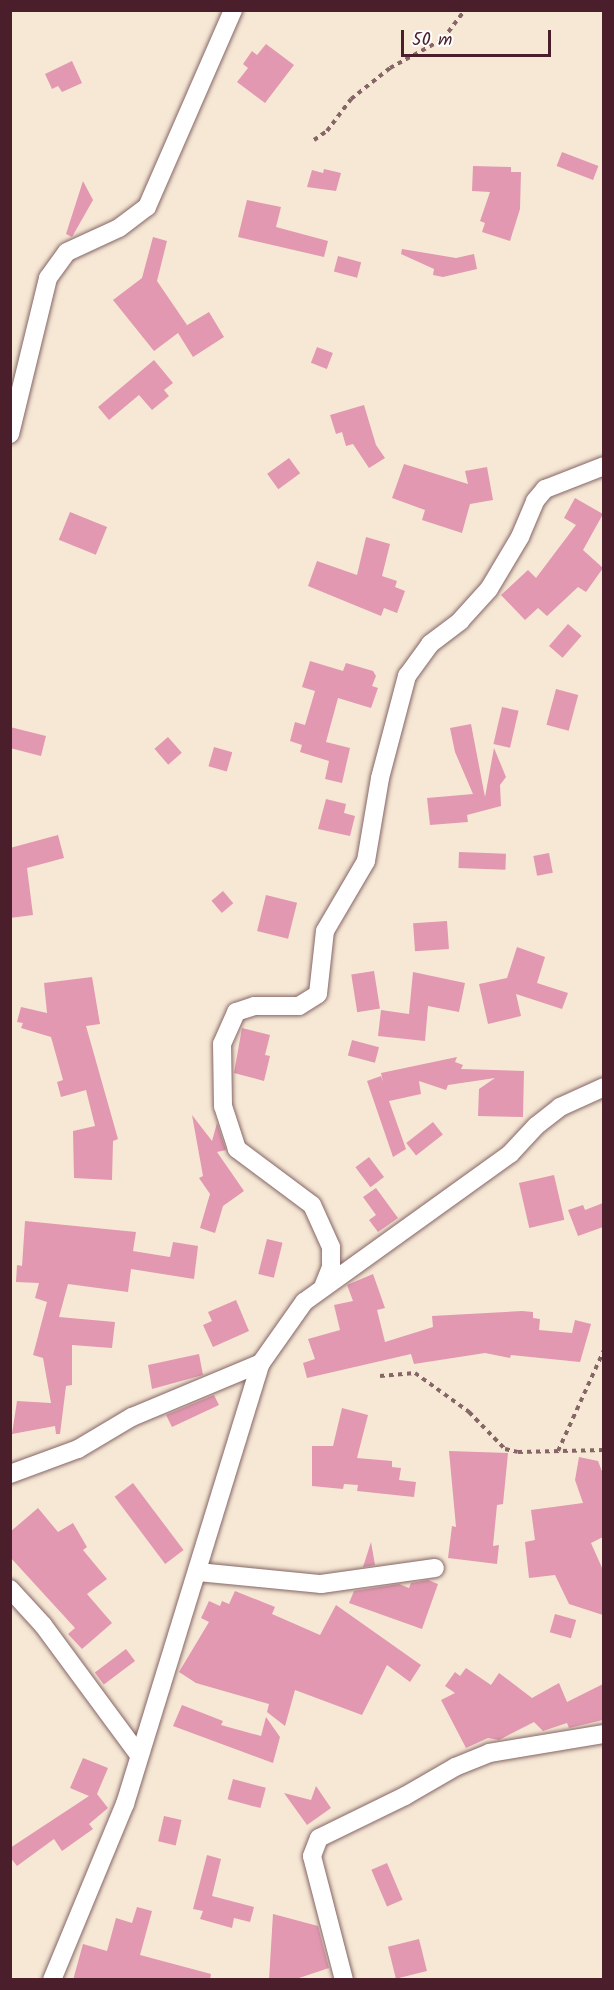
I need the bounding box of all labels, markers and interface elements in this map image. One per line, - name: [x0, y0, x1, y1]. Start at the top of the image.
- scale bar: [404, 18, 554, 56]
- text: 50 m: [412, 26, 452, 55]

